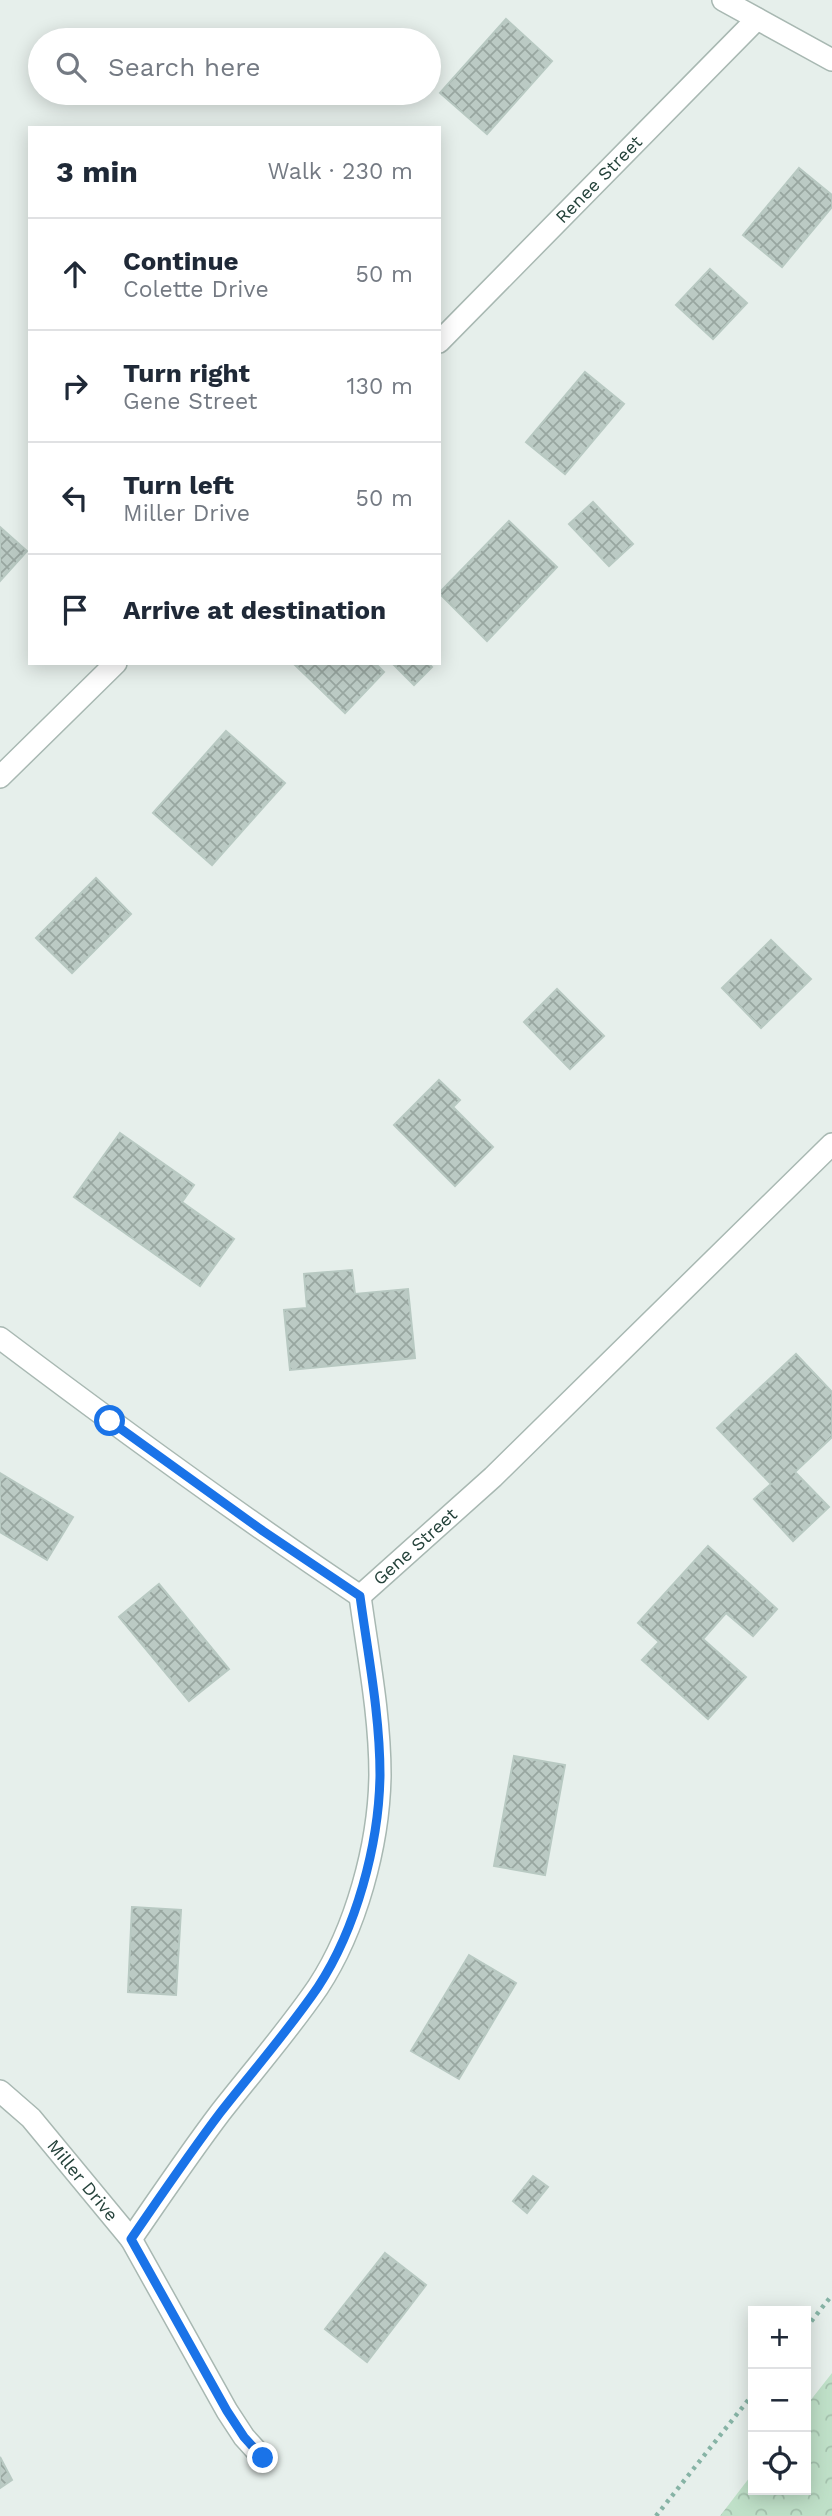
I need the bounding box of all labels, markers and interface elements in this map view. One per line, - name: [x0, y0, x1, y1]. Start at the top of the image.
- search box: [28, 28, 441, 105]
- icon: search: [52, 48, 90, 86]
- text: Search here: [108, 52, 260, 82]
- street label: Renee Street: [551, 131, 647, 227]
- text: 3 min: [56, 154, 138, 189]
- text: Walk · 230 m: [267, 158, 413, 185]
- text: Continue: [123, 246, 239, 276]
- icon: ahead: [56, 255, 94, 293]
- text: 50 m: [356, 261, 413, 288]
- text: Colette Drive: [123, 276, 269, 303]
- text: Turn right: [123, 358, 250, 388]
- icon: right: [56, 367, 94, 405]
- text: 130 m: [347, 373, 413, 400]
- text: Gene Street: [123, 388, 258, 415]
- text: Turn left: [123, 470, 234, 500]
- icon: left: [56, 479, 94, 517]
- text: 50 m: [356, 485, 413, 512]
- text: Miller Drive: [123, 500, 250, 527]
- icon: arrive: [56, 591, 94, 629]
- text: Arrive at destination: [123, 595, 386, 625]
- route start: [94, 1405, 125, 1436]
- street label: Gene Street: [369, 1503, 461, 1589]
- street label: Miller Drive: [43, 2135, 123, 2225]
- map controls: [748, 2306, 811, 2495]
- button: +: [748, 2306, 811, 2369]
- button: −: [748, 2369, 811, 2432]
- button: locate: [748, 2432, 811, 2495]
- route end: [247, 2442, 278, 2473]

